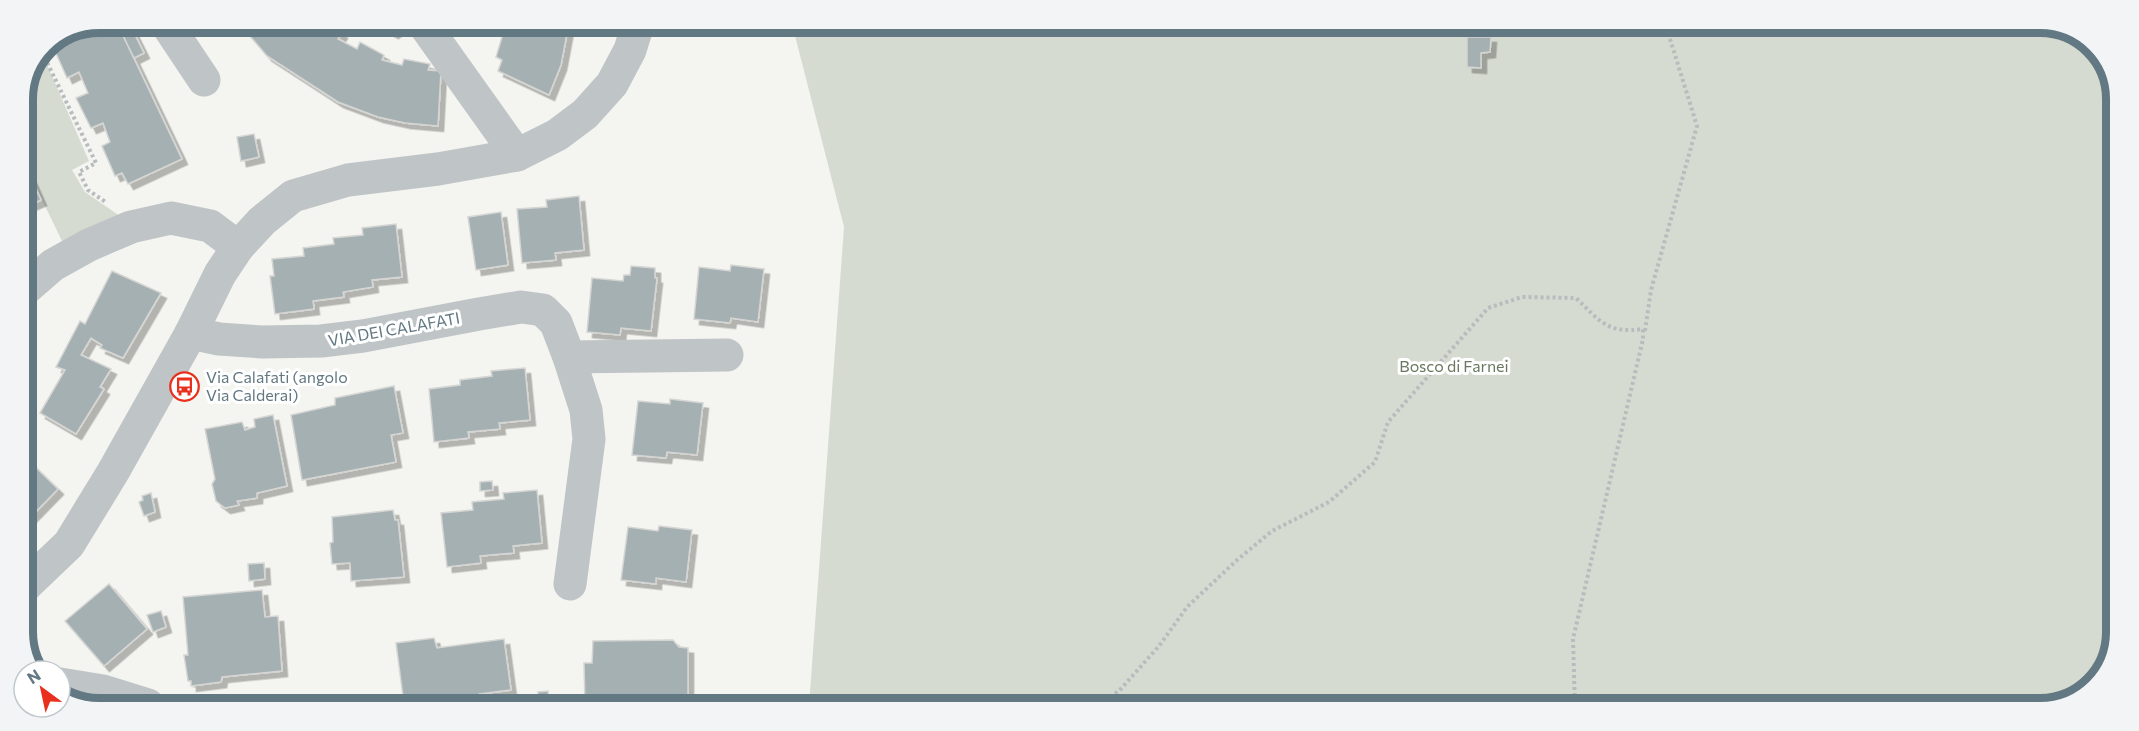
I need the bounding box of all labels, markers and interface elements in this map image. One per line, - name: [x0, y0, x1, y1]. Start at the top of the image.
- street label: VIA DEI CALAFATI: [327, 308, 461, 349]
- park label: Bosco di Farnei: [1399, 356, 1509, 375]
- place label: Via Calafati (angolo Via Calderai): [206, 367, 348, 404]
- bus stop icon: Via Calafati (angolo Via Calderai): [169, 370, 201, 402]
- north arrow: [12, 659, 72, 719]
- text: N: [23, 665, 44, 687]

